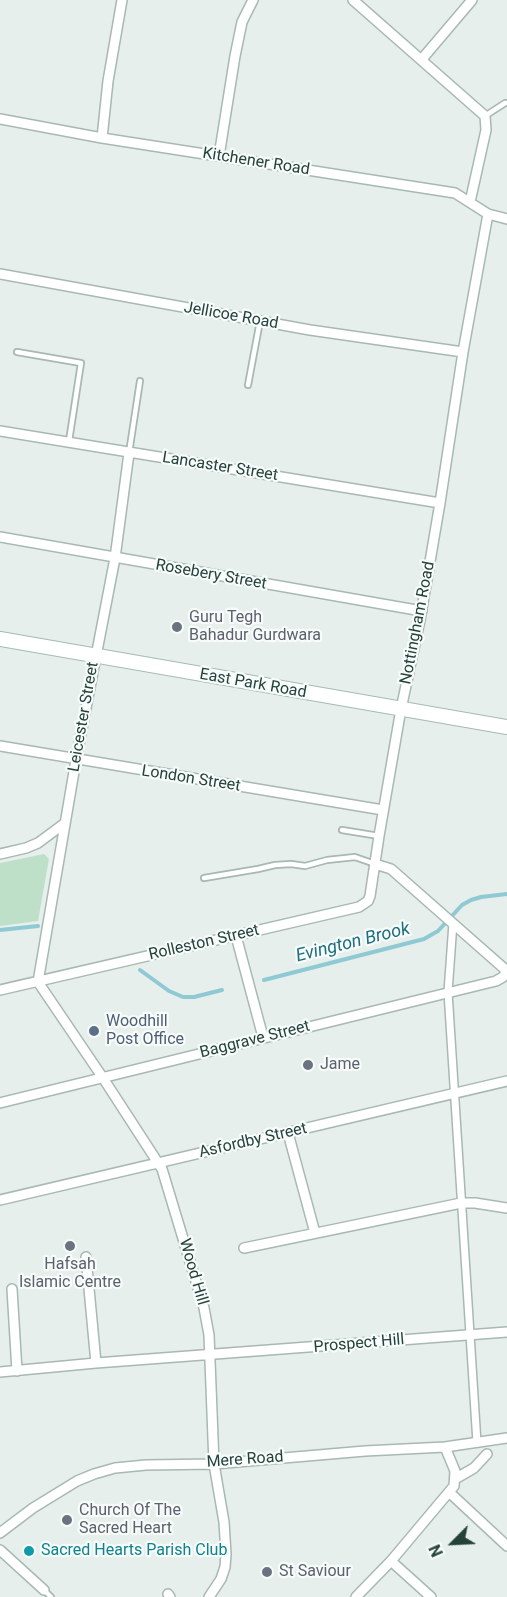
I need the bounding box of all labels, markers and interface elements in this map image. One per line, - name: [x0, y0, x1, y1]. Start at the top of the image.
- street label: Kitchener Road: [201, 144, 311, 180]
- street label: Jellicoe Road: [182, 298, 280, 334]
- street label: Lancaster Street: [161, 448, 279, 486]
- street label: Rosebery Street: [154, 556, 268, 594]
- street label: Nottingham Road: [397, 560, 439, 686]
- place label: Guru Tegh Bahadur Gurdwara: [189, 608, 321, 646]
- marker: Guru Tegh Bahadur Gurdwara: [170, 620, 184, 634]
- street label: Leicester Street: [65, 660, 103, 774]
- street label: East Park Road: [198, 665, 308, 703]
- street label: London Street: [140, 762, 242, 796]
- water label: Evington Brook: [294, 918, 412, 968]
- street label: Rolleston Street: [147, 921, 261, 965]
- place label: Woodhill Post Office: [106, 1012, 184, 1050]
- street label: Baggrave Street: [198, 1017, 312, 1063]
- marker: Woodhill Post Office: [87, 1024, 101, 1038]
- place label: Jame: [320, 1055, 360, 1075]
- marker: Jame: [301, 1058, 315, 1072]
- street label: Asfordby Street: [197, 1119, 309, 1163]
- street label: Wood Hill: [174, 1237, 212, 1307]
- marker: Hafsah Islamic Centre: [63, 1239, 77, 1253]
- place label: Hafsah Islamic Centre: [19, 1255, 121, 1293]
- street label: Prospect Hill: [313, 1330, 405, 1358]
- street label: Mere Road: [206, 1448, 284, 1472]
- place label: Church Of The Sacred Heart: [79, 1501, 181, 1539]
- marker: Church Of The Sacred Heart: [60, 1513, 74, 1527]
- north arrow: [423, 1513, 483, 1573]
- place label: Sacred Hearts Parish Club: [41, 1541, 227, 1561]
- text: N: [425, 1542, 447, 1560]
- marker: Sacred Hearts Parish Club: [22, 1544, 36, 1558]
- place label: St Saviour: [279, 1562, 351, 1582]
- marker: St Saviour: [260, 1565, 274, 1579]

